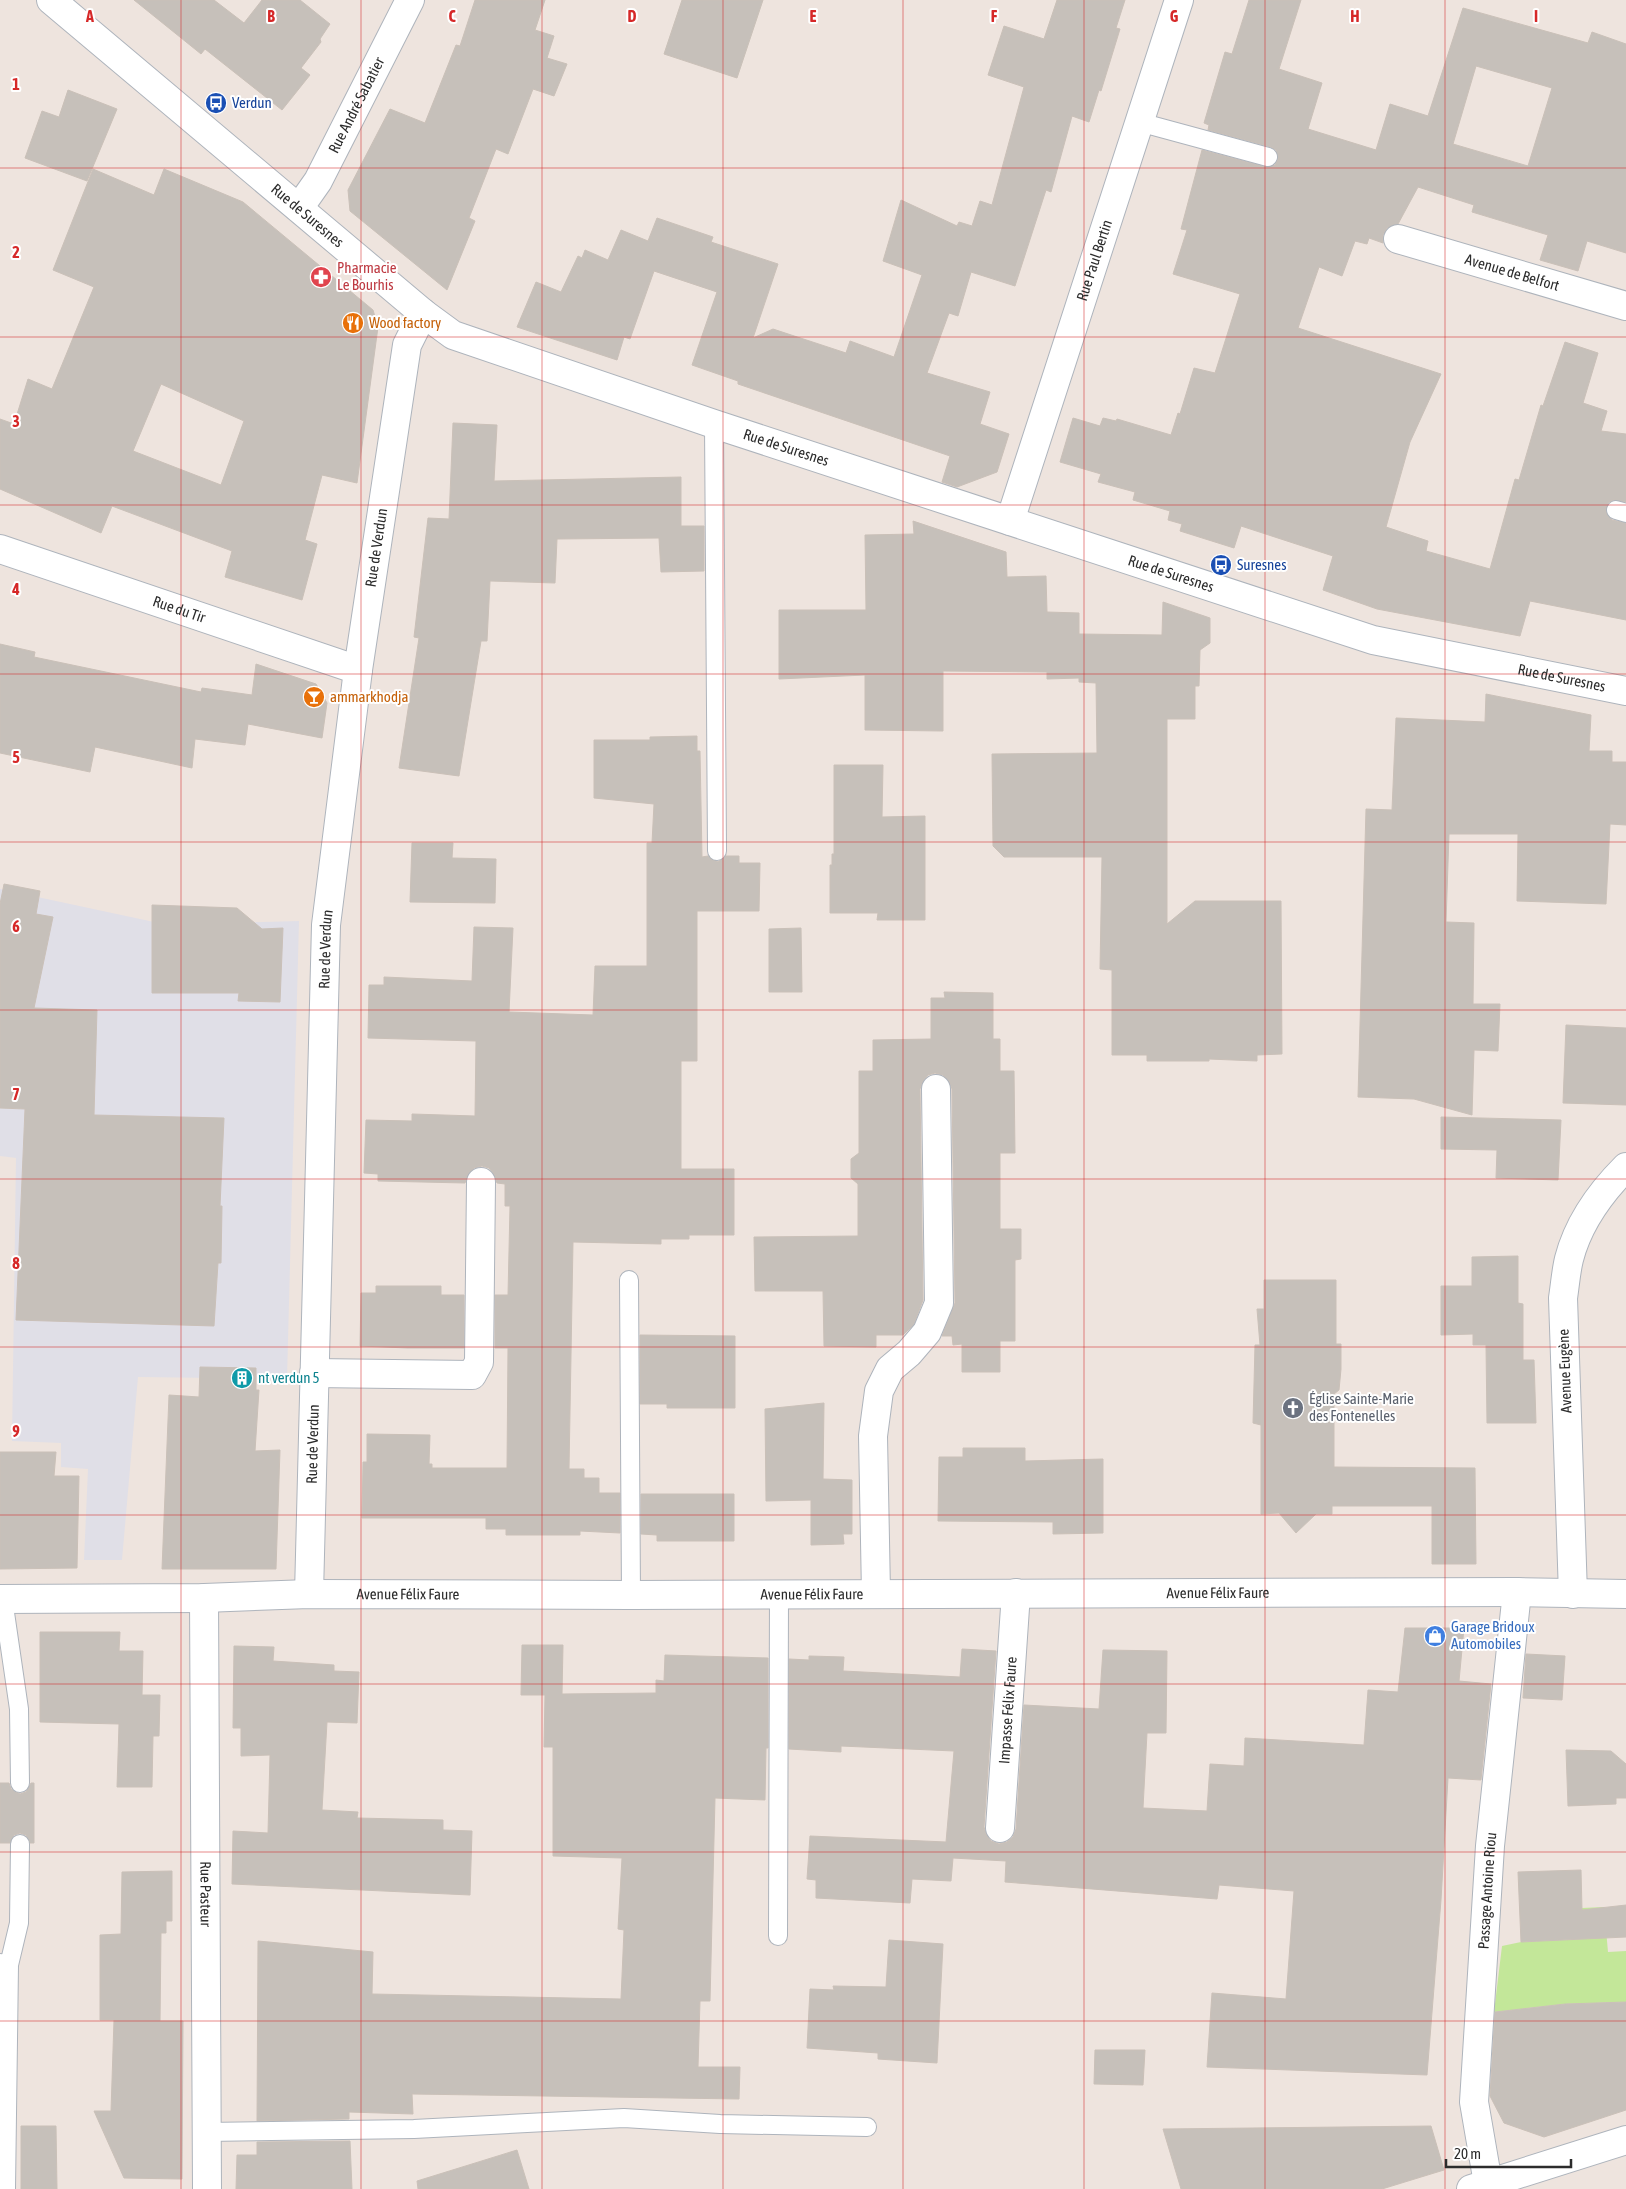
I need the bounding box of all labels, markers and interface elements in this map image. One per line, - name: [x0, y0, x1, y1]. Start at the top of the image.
- text: A: [85, 7, 94, 25]
- text: B: [267, 7, 275, 25]
- text: C: [448, 7, 456, 25]
- text: D: [628, 7, 637, 25]
- text: E: [810, 7, 817, 25]
- text: F: [991, 7, 998, 25]
- text: G: [1170, 7, 1179, 25]
- text: H: [1350, 7, 1360, 25]
- text: I: [1534, 7, 1538, 25]
- street label: Rue André Sabatier: [325, 54, 388, 156]
- text: 1: [12, 75, 20, 93]
- bus stop icon: Verdun: [204, 91, 228, 115]
- place label: Verdun: [232, 94, 272, 111]
- street label: Rue de Suresnes: [268, 180, 347, 250]
- street label: Rue Paul Bertin: [1073, 218, 1115, 303]
- text: 2: [12, 243, 20, 261]
- street label: Avenue de Belfort: [1463, 250, 1561, 294]
- place label: Pharmacie Le Bourhis: [337, 259, 397, 293]
- pharmacy icon: Pharmacie Le Bourhis: [309, 265, 333, 289]
- restaurant icon: Wood factory: [341, 311, 365, 335]
- place label: Wood factory: [369, 314, 441, 331]
- text: 3: [12, 412, 20, 430]
- street label: Rue de Suresnes: [741, 425, 831, 469]
- street label: Rue de Verdun: [362, 507, 390, 588]
- street label: Rue de Suresnes: [1126, 551, 1216, 595]
- bus stop icon: Suresnes: [1209, 553, 1233, 577]
- place label: Suresnes: [1237, 556, 1286, 573]
- text: 4: [11, 580, 20, 598]
- street label: Rue du Tir: [151, 592, 208, 626]
- street label: Rue de Suresnes: [1516, 660, 1607, 695]
- bar icon: ammarkhodja: [302, 685, 326, 709]
- place label: ammarkhodja: [330, 688, 408, 705]
- text: 5: [12, 748, 20, 766]
- street label: Rue de Verdun: [315, 908, 336, 989]
- text: 6: [12, 917, 20, 935]
- text: 7: [12, 1085, 20, 1103]
- text: 8: [12, 1254, 20, 1272]
- street label: Avenue Eugène: [1555, 1328, 1574, 1413]
- building icon: nt verdun 5: [230, 1366, 254, 1390]
- place label: nt verdun 5: [258, 1369, 320, 1386]
- place label: Église Sainte-Marie des Fontenelles: [1309, 1390, 1414, 1424]
- church icon: Église Sainte-Marie des Fontenelles: [1281, 1396, 1305, 1420]
- street label: Rue de Verdun: [303, 1404, 322, 1484]
- text: 9: [12, 1422, 20, 1440]
- street label: Avenue Félix Faure: [1166, 1584, 1270, 1601]
- street label: Avenue Félix Faure: [356, 1585, 460, 1602]
- street label: Avenue Félix Faure: [760, 1585, 864, 1603]
- place label: Garage Bridoux Automobiles: [1451, 1618, 1535, 1652]
- shop icon: Garage Bridoux Automobiles: [1423, 1624, 1447, 1648]
- street label: Impasse Félix Faure: [995, 1656, 1020, 1764]
- street label: Passage Antoine Riou: [1475, 1831, 1499, 1950]
- street label: Rue Pasteur: [197, 1861, 215, 1927]
- scale bar: [1446, 2136, 1571, 2168]
- text: 20 m: [1454, 2145, 1481, 2162]

